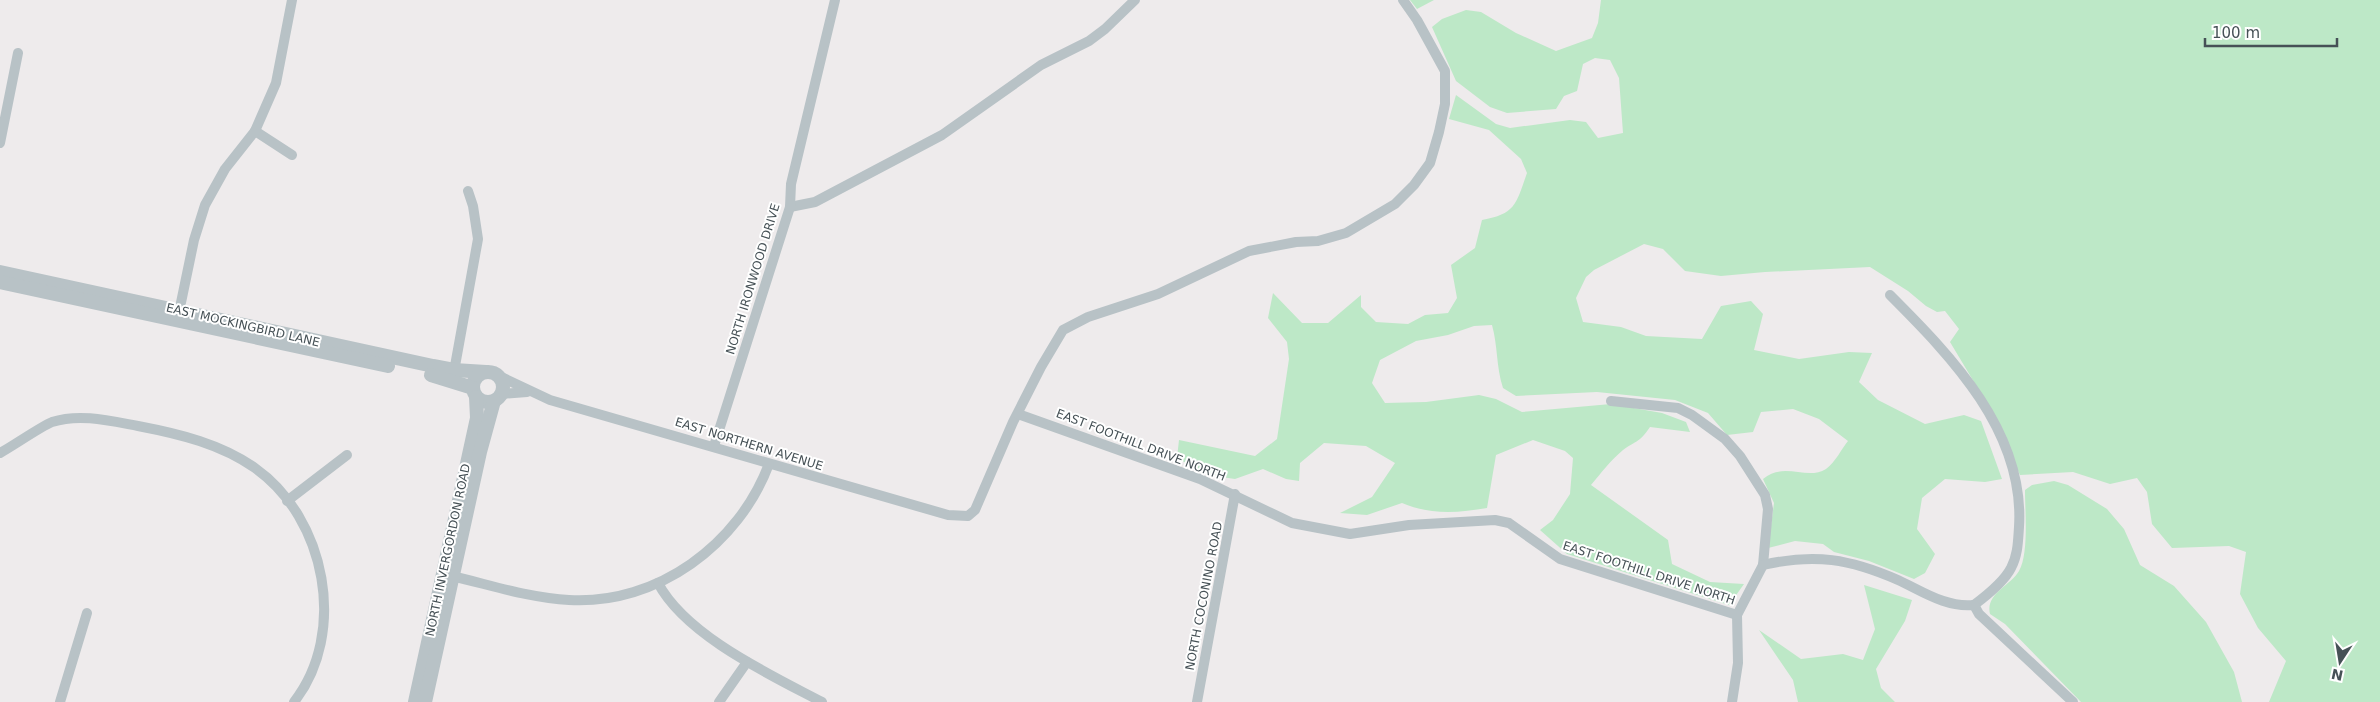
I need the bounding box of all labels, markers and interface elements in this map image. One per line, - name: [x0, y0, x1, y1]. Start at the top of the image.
- scale bar: [2205, 15, 2338, 47]
- text: 100 m: [2212, 24, 2260, 42]
- street label: NORTH IRONWOOD DRIVE: [723, 202, 783, 356]
- street label: EAST MOCKINGBIRD LANE: [165, 300, 321, 350]
- street label: EAST FOOTHILL DRIVE NORTH: [1054, 406, 1228, 484]
- street label: EAST NORTHERN AVENUE: [673, 415, 825, 473]
- street label: NORTH INVERGORDON ROAD: [423, 462, 473, 638]
- street label: NORTH COCONINO ROAD: [1183, 520, 1225, 672]
- street label: EAST FOOTHILL DRIVE NORTH: [1561, 538, 1737, 608]
- north arrow: [2315, 637, 2365, 687]
- text: N: [2330, 666, 2345, 684]

